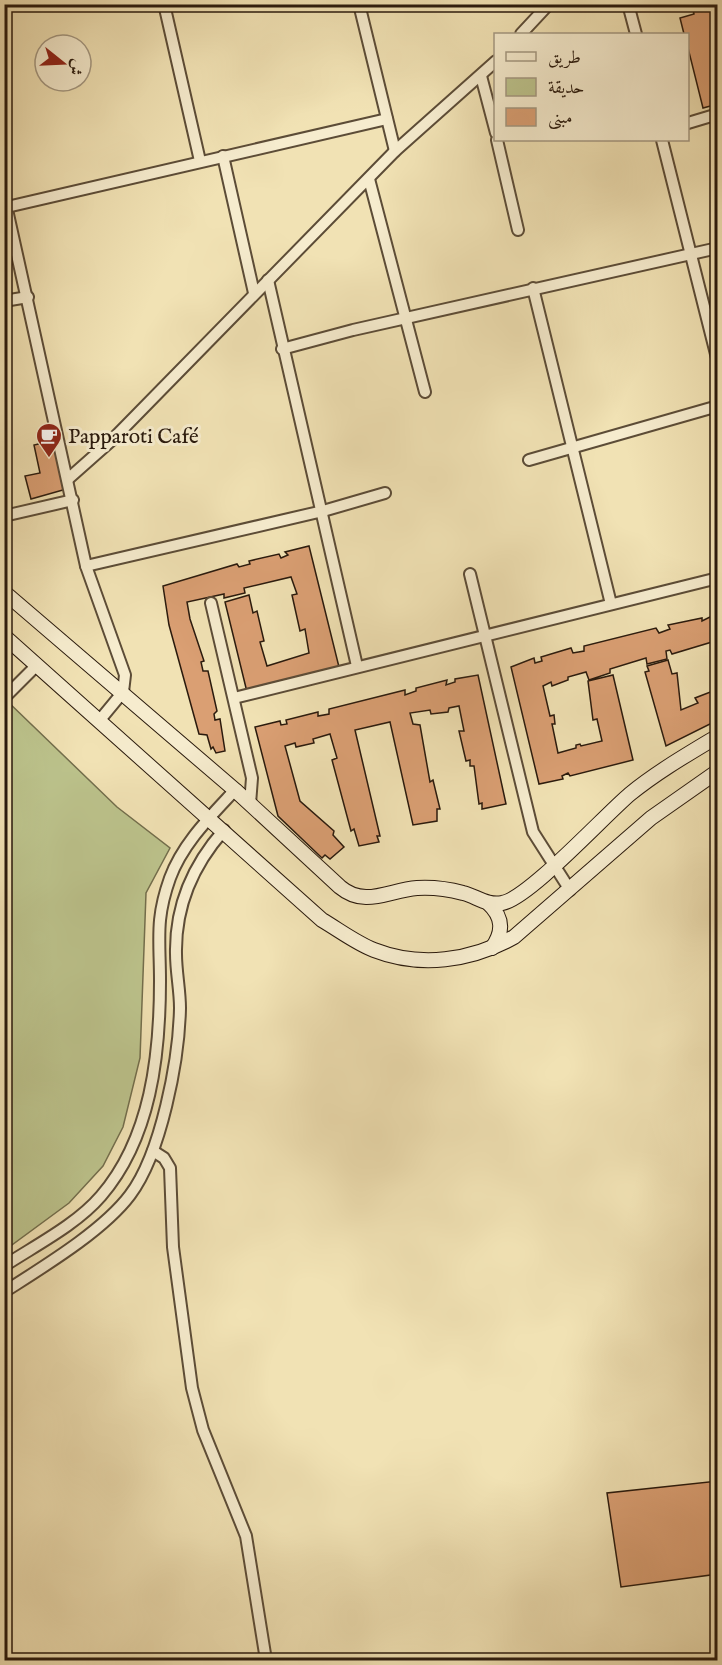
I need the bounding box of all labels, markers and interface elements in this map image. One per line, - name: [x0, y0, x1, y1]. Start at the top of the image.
- north arrow: [33, 33, 93, 93]
- legend: [494, 33, 689, 141]
- text: طريق: [548, 47, 581, 70]
- text: ش: [63, 56, 87, 78]
- text: حديقة: [548, 77, 584, 100]
- text: مبنى: [548, 107, 573, 130]
- cafe icon: Papparoti Café: [34, 421, 64, 459]
- place label: Papparoti Café: [68, 424, 199, 451]

